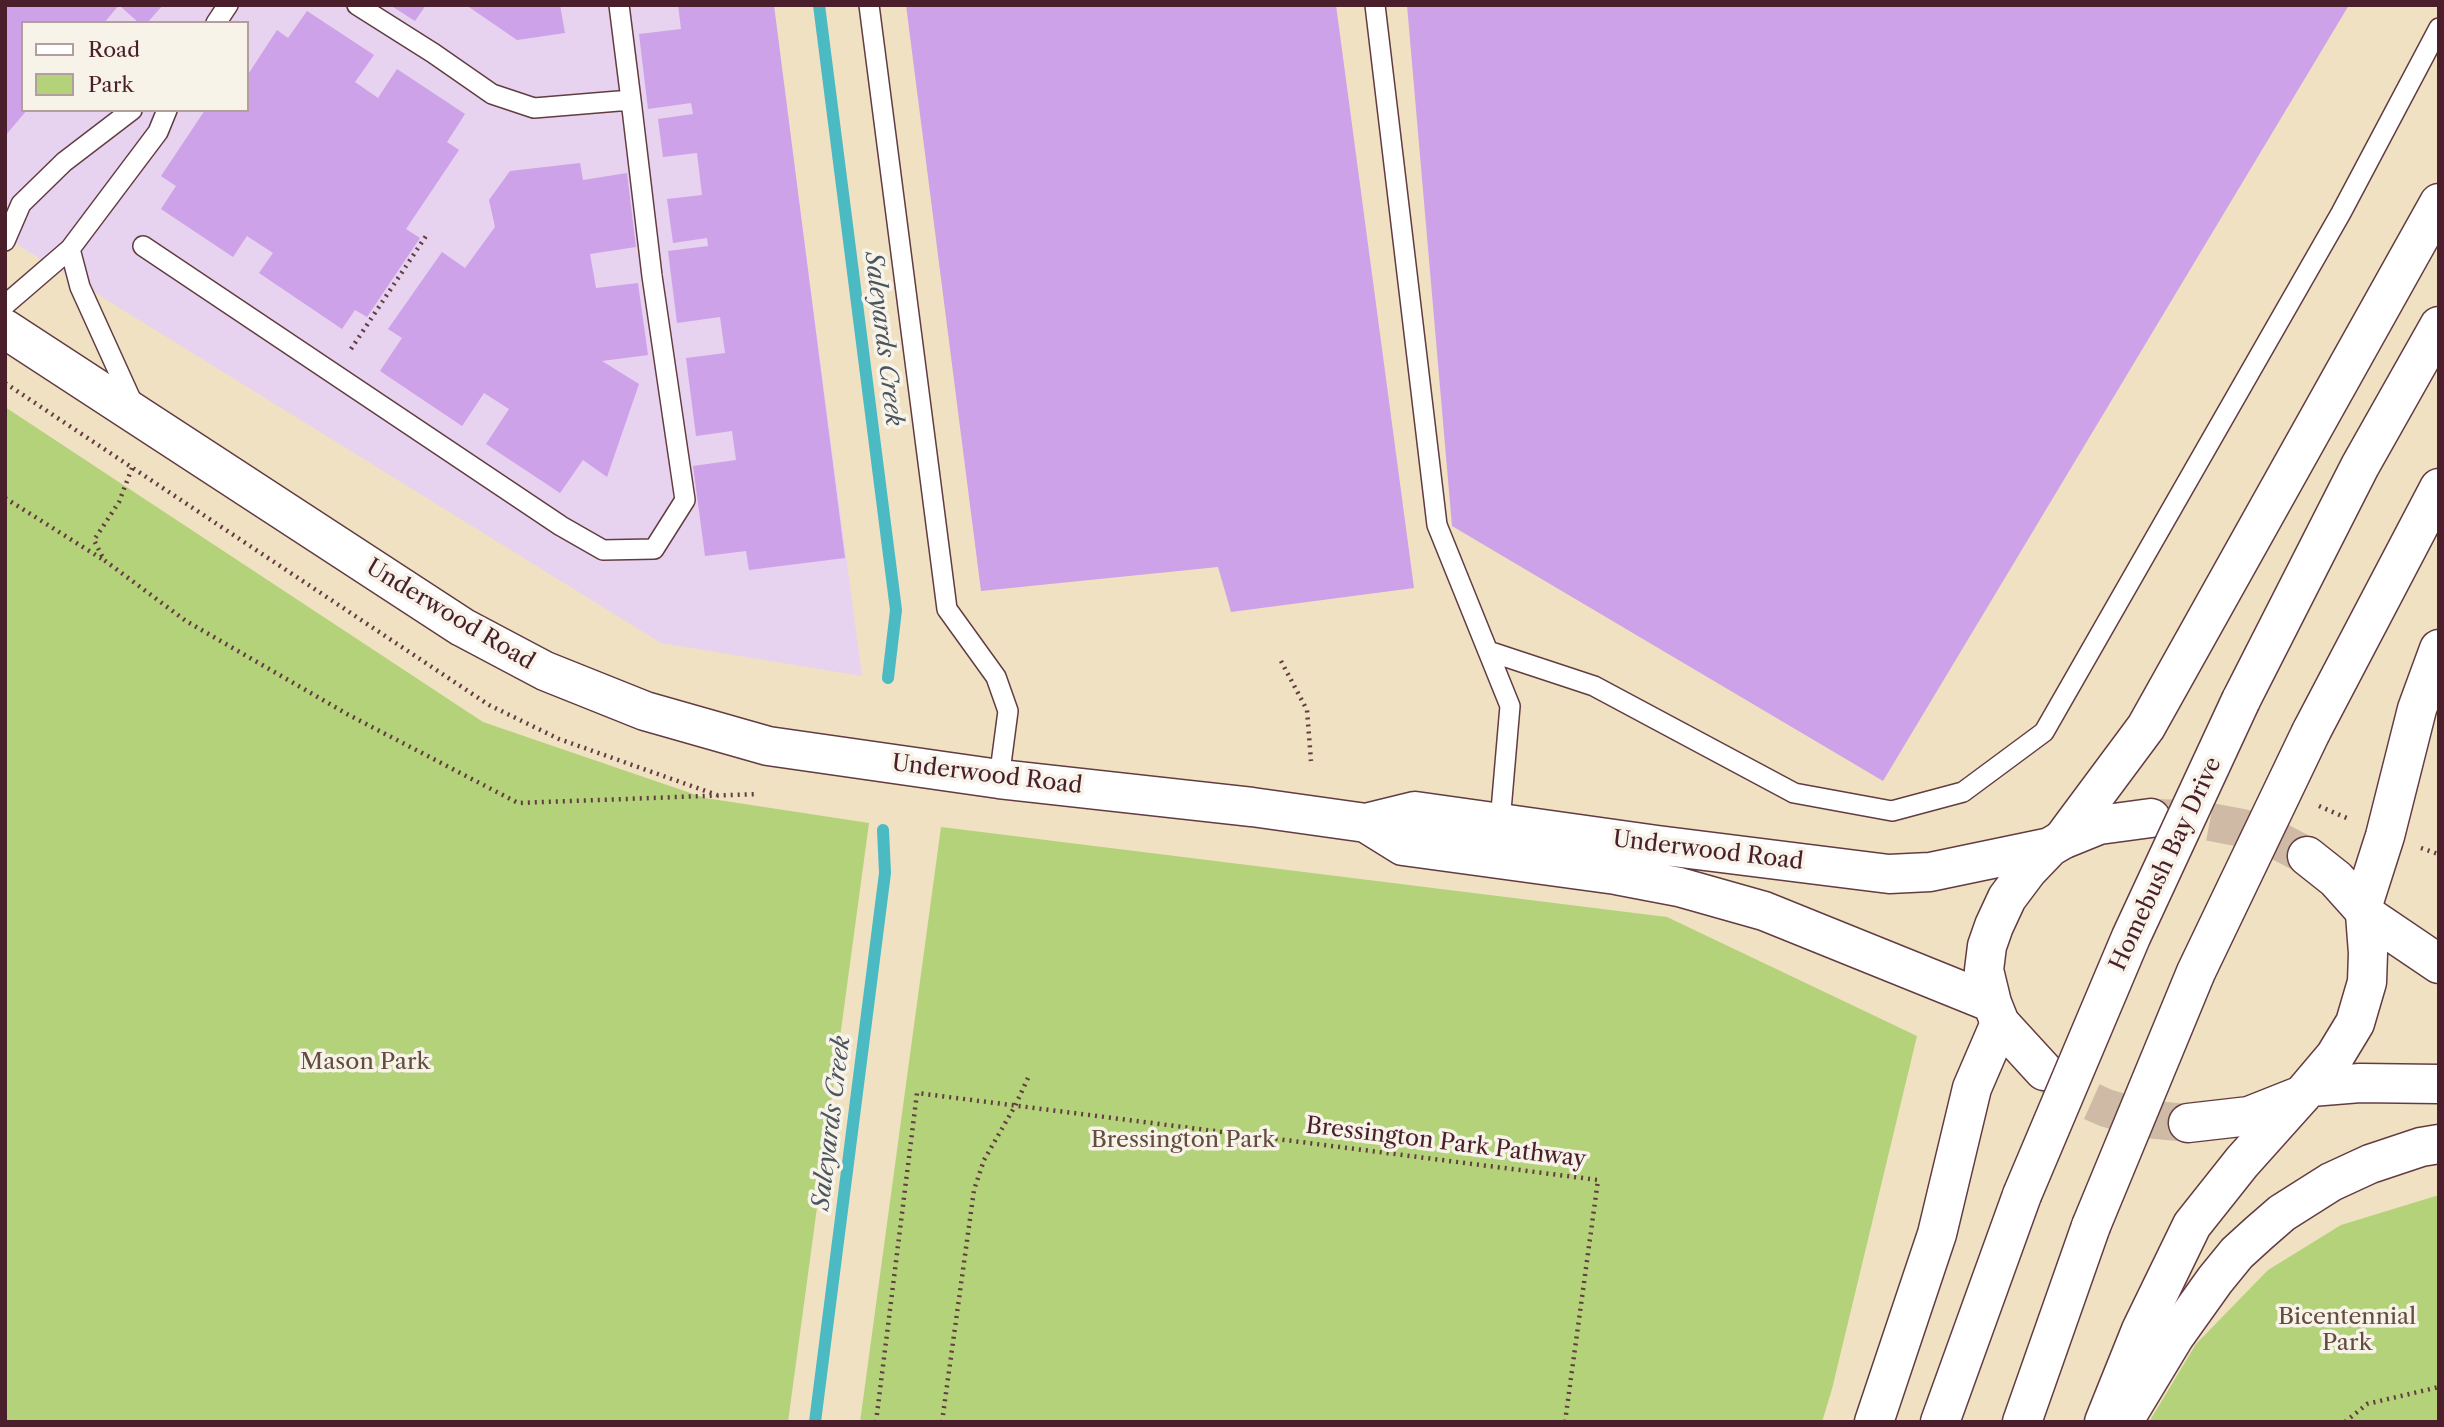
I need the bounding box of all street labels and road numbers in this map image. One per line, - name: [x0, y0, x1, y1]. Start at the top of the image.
- street label: Underwood Road: [361, 554, 539, 676]
- street label: Underwood Road: [890, 750, 1084, 800]
- street label: Homebush Bay Drive: [2104, 753, 2228, 975]
- street label: Underwood Road: [1611, 826, 1805, 876]
- street label: Bressington Park Pathway: [1304, 1112, 1588, 1174]

